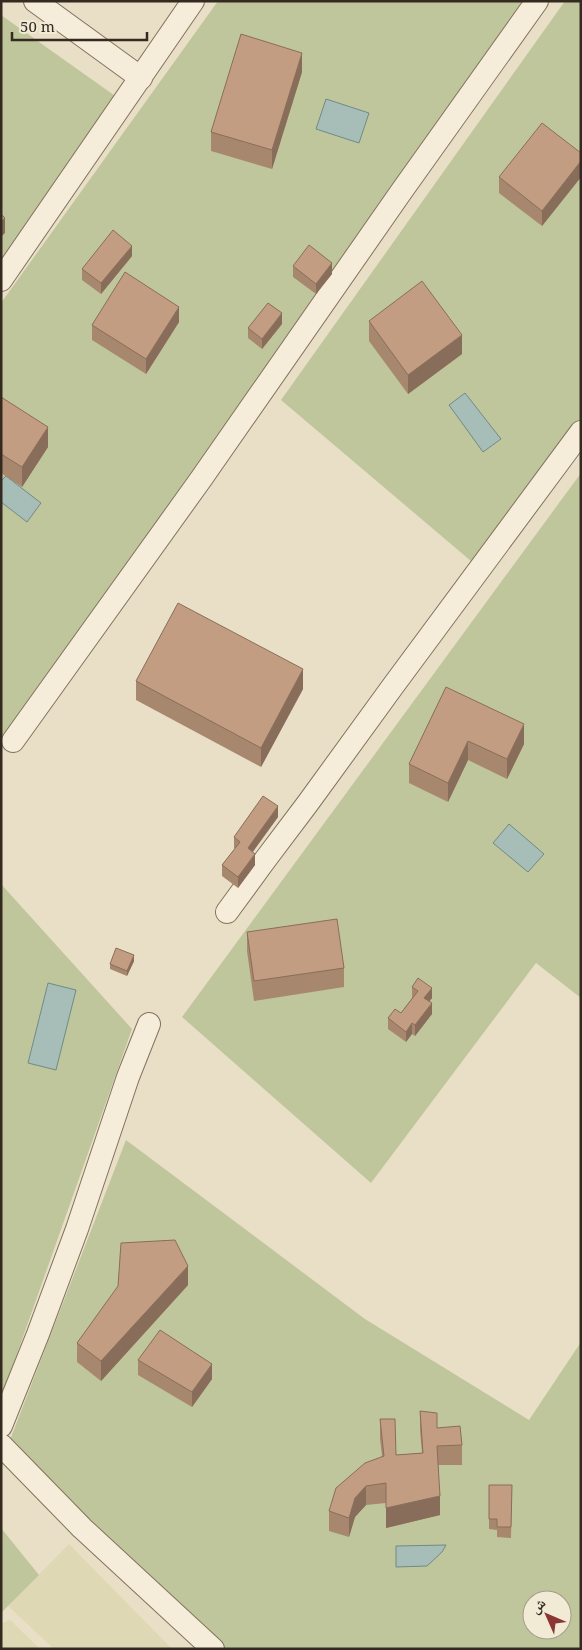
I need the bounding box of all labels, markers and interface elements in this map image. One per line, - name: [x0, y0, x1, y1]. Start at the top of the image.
- scale bar: [12, 10, 148, 42]
- text: 50 m: [20, 16, 55, 36]
- north arrow: [522, 1590, 572, 1640]
- text: ش: [525, 1593, 550, 1617]

